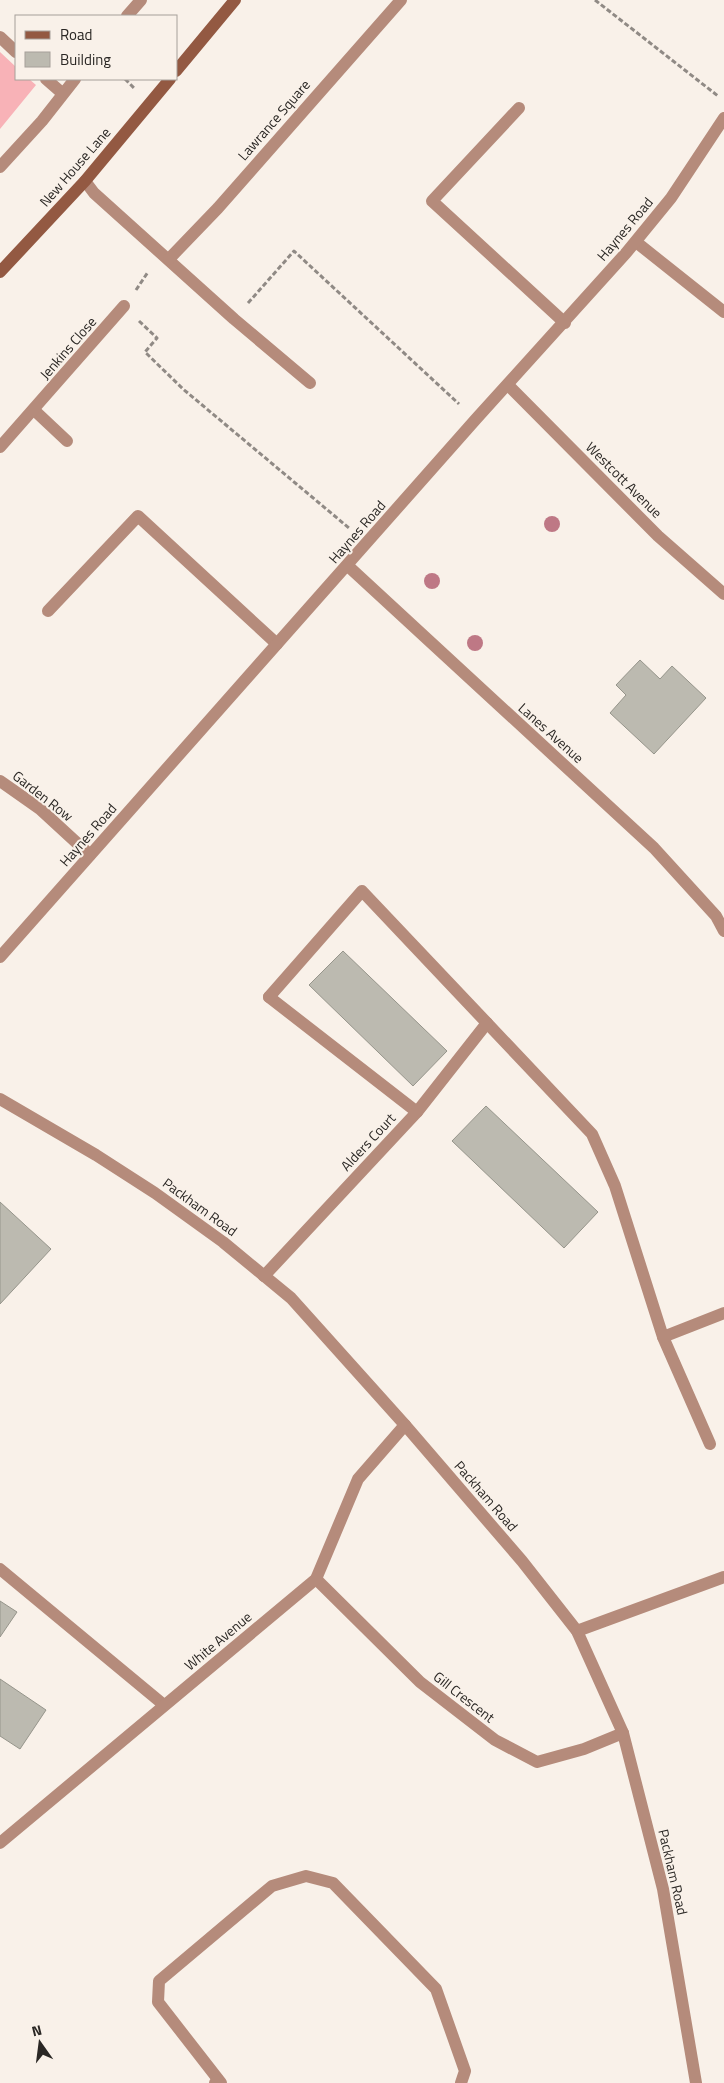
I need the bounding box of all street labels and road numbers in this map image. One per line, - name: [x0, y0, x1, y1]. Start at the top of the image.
- street label: Lawrance Square: [233, 75, 315, 165]
- street label: New House Lane: [34, 122, 115, 211]
- street label: Haynes Road: [592, 192, 658, 265]
- street label: Jenkins Close: [34, 312, 101, 384]
- street label: Westcott Avenue: [581, 437, 667, 523]
- street label: Haynes Road: [323, 495, 390, 568]
- street label: Lanes Avenue: [514, 697, 589, 768]
- street label: Garden Row: [9, 765, 78, 826]
- street label: Haynes Road: [54, 798, 121, 871]
- street label: Alders Court: [335, 1108, 400, 1175]
- street label: Packham Road: [159, 1172, 242, 1241]
- street label: Packham Road: [450, 1456, 523, 1536]
- street label: White Avenue: [180, 1606, 256, 1675]
- street label: Gill Crescent: [429, 1666, 499, 1727]
- street label: Packham Road: [653, 1827, 694, 1917]

